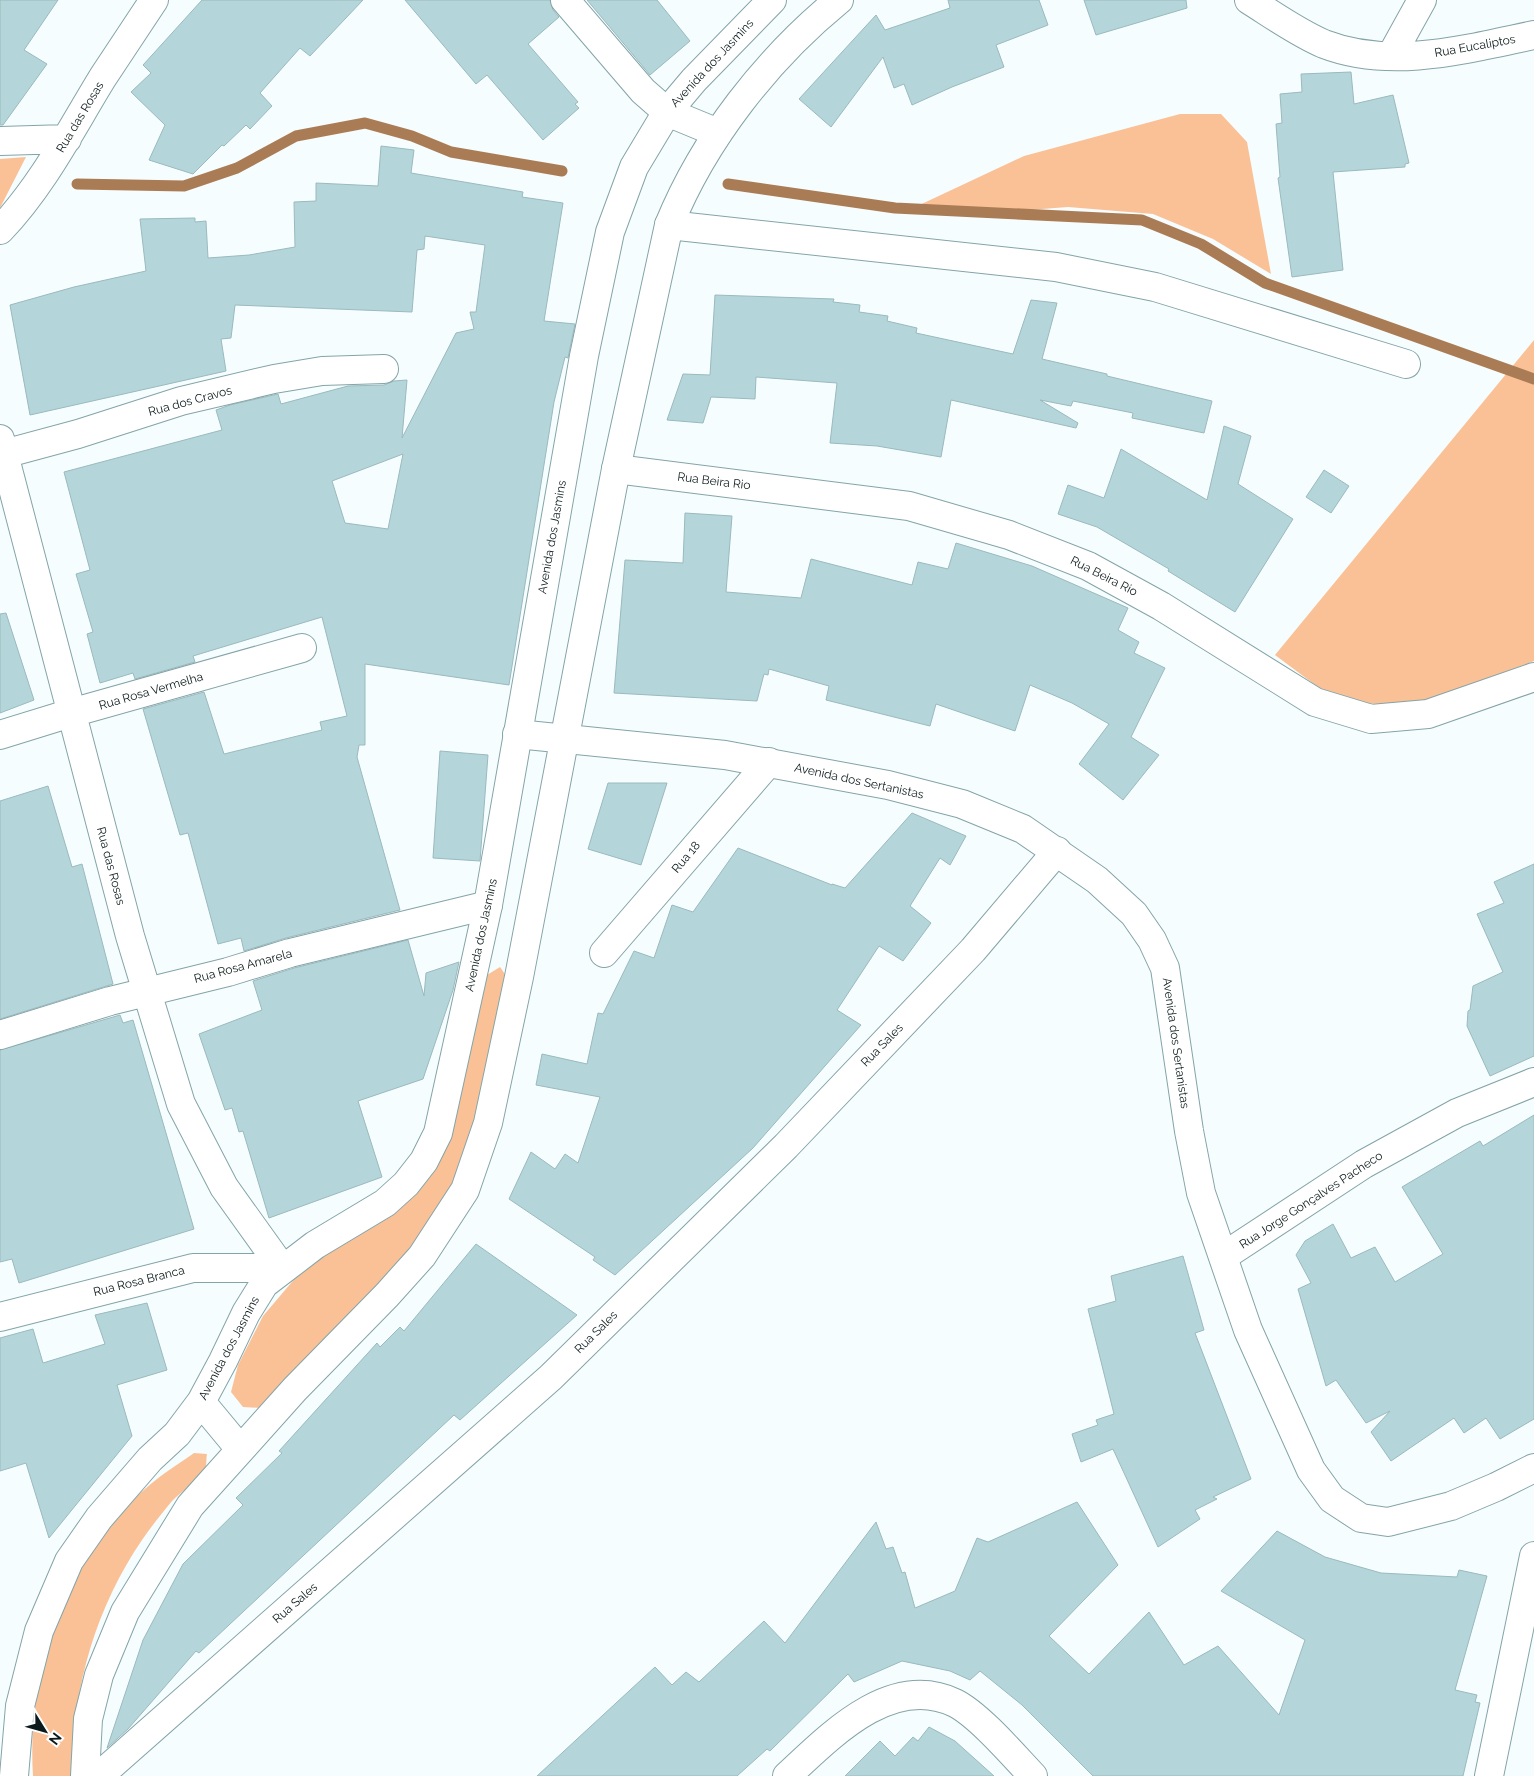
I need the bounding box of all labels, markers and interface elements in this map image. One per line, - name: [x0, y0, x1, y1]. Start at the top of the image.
- street label: Avenida dos Jasmins: [668, 16, 757, 110]
- street label: Rua Eucaliptos: [1433, 32, 1517, 60]
- street label: Rua das Rosas: [53, 79, 107, 155]
- street label: Rua dos Cravos: [147, 383, 233, 419]
- street label: Rua Beira Rio: [677, 470, 751, 492]
- street label: Avenida dos Jasmins: [535, 479, 569, 595]
- street label: Rua Beira Rio: [1068, 553, 1140, 599]
- street label: Rua Rosa Vermelha: [97, 669, 205, 713]
- street label: Avenida dos Sertanistas: [793, 760, 925, 802]
- street label: Rua das Rosas: [94, 825, 128, 907]
- street label: Rua 18: [669, 838, 703, 876]
- street label: Avenida dos Jasmins: [462, 877, 500, 993]
- street label: Rua Rosa Amarela: [192, 946, 294, 986]
- street label: Avenida dos Sertanistas: [1160, 977, 1192, 1109]
- street label: Rua Sales: [858, 1020, 906, 1069]
- street label: Rua Jorge Gonçalves Pacheco: [1237, 1148, 1385, 1252]
- street label: Rua Rosa Branca: [92, 1263, 186, 1299]
- street label: Avenida dos Jasmins: [196, 1294, 262, 1402]
- street label: Rua Sales: [572, 1308, 620, 1356]
- street label: Rua Sales: [270, 1580, 320, 1626]
- north arrow: [20, 1706, 70, 1756]
- text: N: [46, 1730, 65, 1748]

